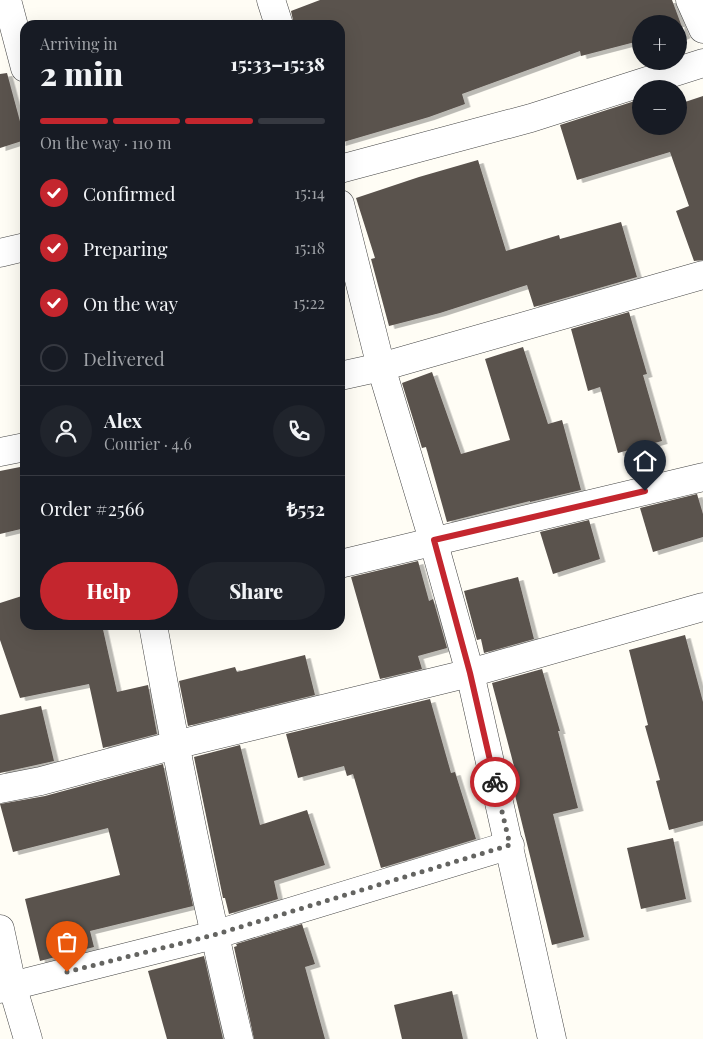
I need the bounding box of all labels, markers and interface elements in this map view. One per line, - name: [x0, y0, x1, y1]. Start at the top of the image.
- map controls: [632, 15, 687, 135]
- button: +: [632, 15, 687, 70]
- text: Arriving in: [40, 33, 118, 54]
- text: 15:33–15:38: [231, 50, 325, 76]
- text: 2 min: [40, 51, 123, 94]
- button: −: [632, 80, 687, 135]
- text: On the way · 110 m: [40, 132, 172, 153]
- icon: check: [40, 179, 68, 207]
- text: Confirmed: [83, 180, 176, 206]
- text: 15:14: [295, 182, 325, 203]
- icon: check: [40, 234, 68, 262]
- text: Preparing: [83, 235, 168, 261]
- text: 15:18: [294, 237, 325, 258]
- icon: check: [40, 289, 68, 317]
- text: On the way: [83, 290, 178, 316]
- text: 15:22: [293, 292, 325, 313]
- text: Delivered: [83, 345, 165, 371]
- button: person: [40, 405, 92, 457]
- button: phone: [273, 405, 325, 457]
- text: Alex: [104, 407, 142, 433]
- text: Courier · 4.6: [104, 433, 192, 454]
- pin: [624, 440, 666, 491]
- icon: home: [631, 447, 659, 475]
- text: Order #2566: [40, 495, 144, 521]
- text: ₺552: [287, 495, 325, 521]
- button: Help: [40, 562, 178, 620]
- button: Share: [188, 562, 325, 620]
- courier: [470, 757, 520, 807]
- icon: bike: [481, 768, 509, 796]
- pin: [46, 921, 88, 972]
- icon: bag: [53, 928, 81, 956]

